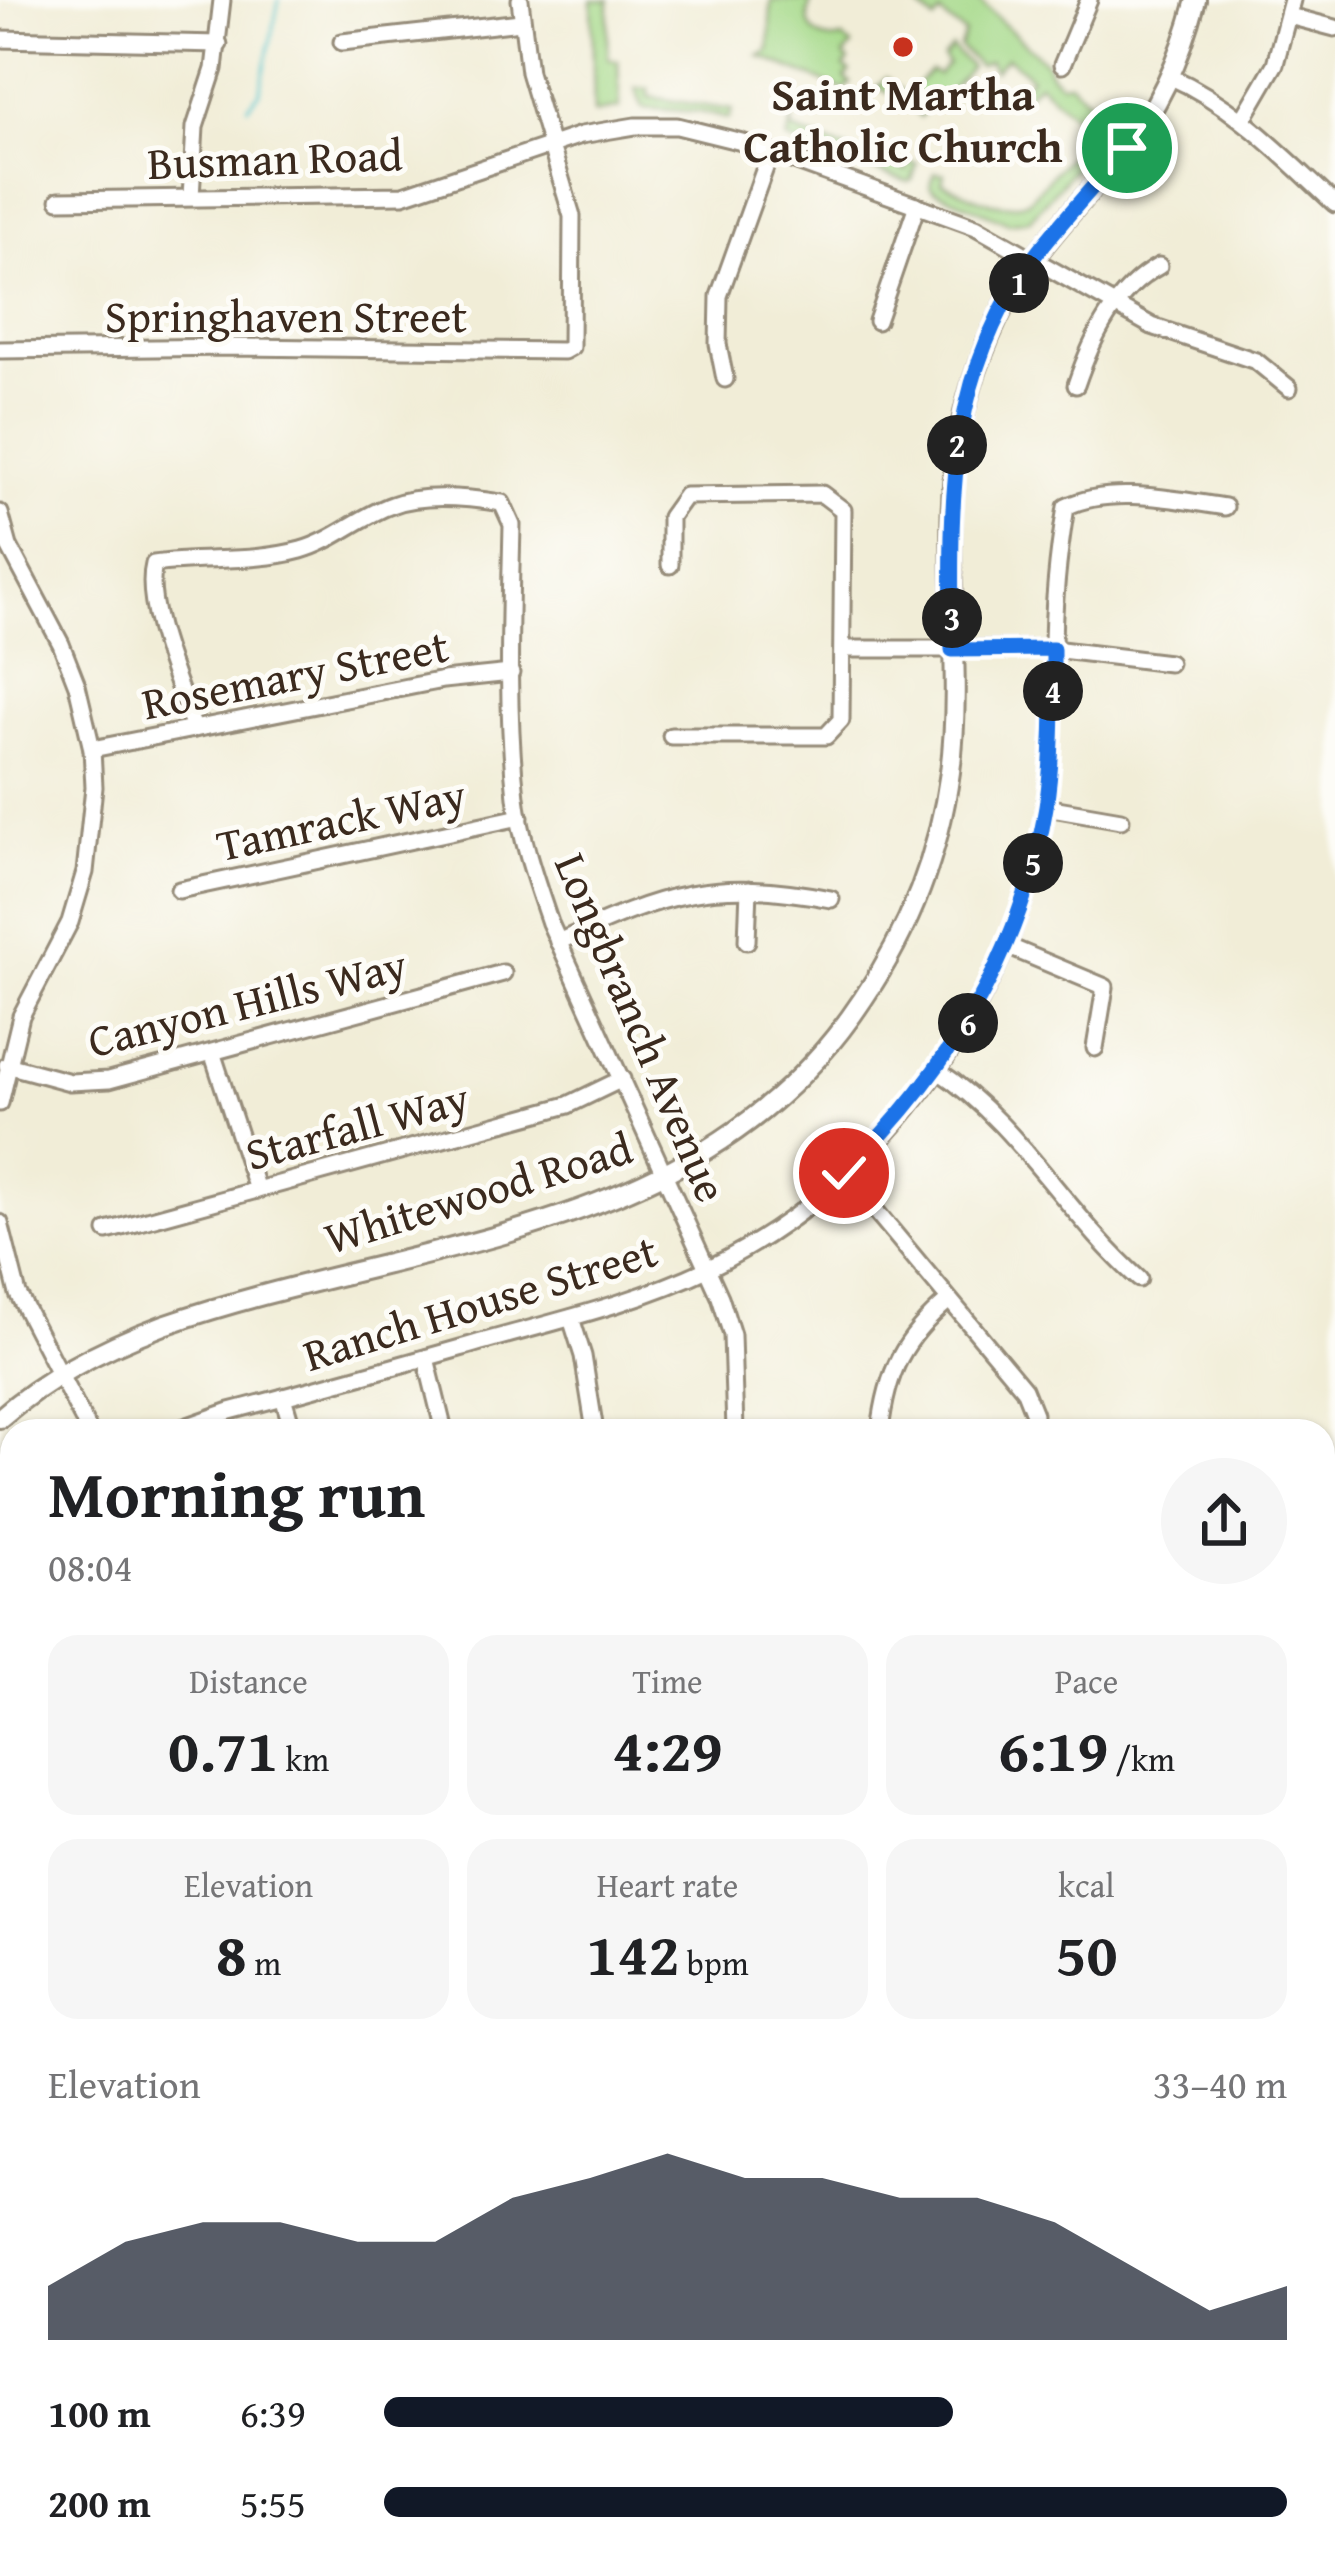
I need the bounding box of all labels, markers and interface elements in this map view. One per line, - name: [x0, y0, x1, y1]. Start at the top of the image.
- marker: Saint Martha Catholic Church: [890, 34, 916, 60]
- place label: Saint Martha Catholic Church: [743, 61, 1063, 178]
- pin: [1076, 97, 1178, 199]
- icon: arrive: [1094, 115, 1160, 181]
- street label: Busman Road: [146, 121, 404, 195]
- pin: 1: [989, 253, 1049, 313]
- text: 1: [1010, 259, 1028, 307]
- street label: Springhaven Street: [105, 283, 467, 348]
- pin: 2: [927, 415, 987, 475]
- text: 2: [948, 421, 966, 469]
- pin: 3: [922, 588, 982, 648]
- text: 3: [943, 594, 961, 642]
- street label: Rosemary Street: [136, 612, 454, 736]
- pin: 4: [1023, 661, 1083, 721]
- text: 4: [1044, 667, 1062, 715]
- street label: Tamrack Way: [210, 761, 472, 877]
- pin: 5: [1003, 833, 1063, 893]
- text: 5: [1024, 839, 1042, 887]
- street label: Longbranch Avenue: [539, 843, 745, 1211]
- street label: Canyon Hills Way: [81, 931, 414, 1073]
- pin: 6: [938, 993, 998, 1053]
- text: 6: [959, 999, 977, 1047]
- street label: Starfall Way: [238, 1064, 476, 1186]
- street label: Whitewood Road: [316, 1114, 640, 1270]
- pin: [793, 1122, 895, 1224]
- icon: check: [811, 1140, 877, 1206]
- street label: Ranch House Street: [295, 1217, 665, 1387]
- text: Morning run: [48, 1444, 425, 1541]
- button: share: [1161, 1458, 1287, 1584]
- text: 08:04: [48, 1538, 133, 1595]
- text: Distance: [189, 1657, 308, 1705]
- text: Time: [632, 1657, 703, 1705]
- text: Pace: [1055, 1657, 1118, 1705]
- text: 0.71: [168, 1705, 278, 1793]
- text: 4:29: [612, 1705, 723, 1793]
- text: 6:19: [998, 1705, 1108, 1793]
- text: km: [278, 1735, 329, 1783]
- text: /km: [1108, 1735, 1175, 1783]
- text: Elevation: [184, 1861, 313, 1909]
- text: Heart rate: [597, 1861, 738, 1909]
- text: kcal: [1058, 1861, 1115, 1909]
- text: 8: [216, 1909, 247, 1997]
- text: 142: [586, 1909, 680, 1997]
- text: 50: [1055, 1909, 1118, 1997]
- text: m: [247, 1939, 281, 1987]
- text: bpm: [680, 1939, 749, 1987]
- text: Elevation: [48, 2055, 201, 2112]
- text: 33–40 m: [1153, 2055, 1287, 2112]
- text: 100 m: [48, 2384, 151, 2441]
- text: 6:39: [240, 2384, 306, 2441]
- text: 200 m: [48, 2474, 151, 2531]
- text: 5:55: [240, 2474, 306, 2531]

